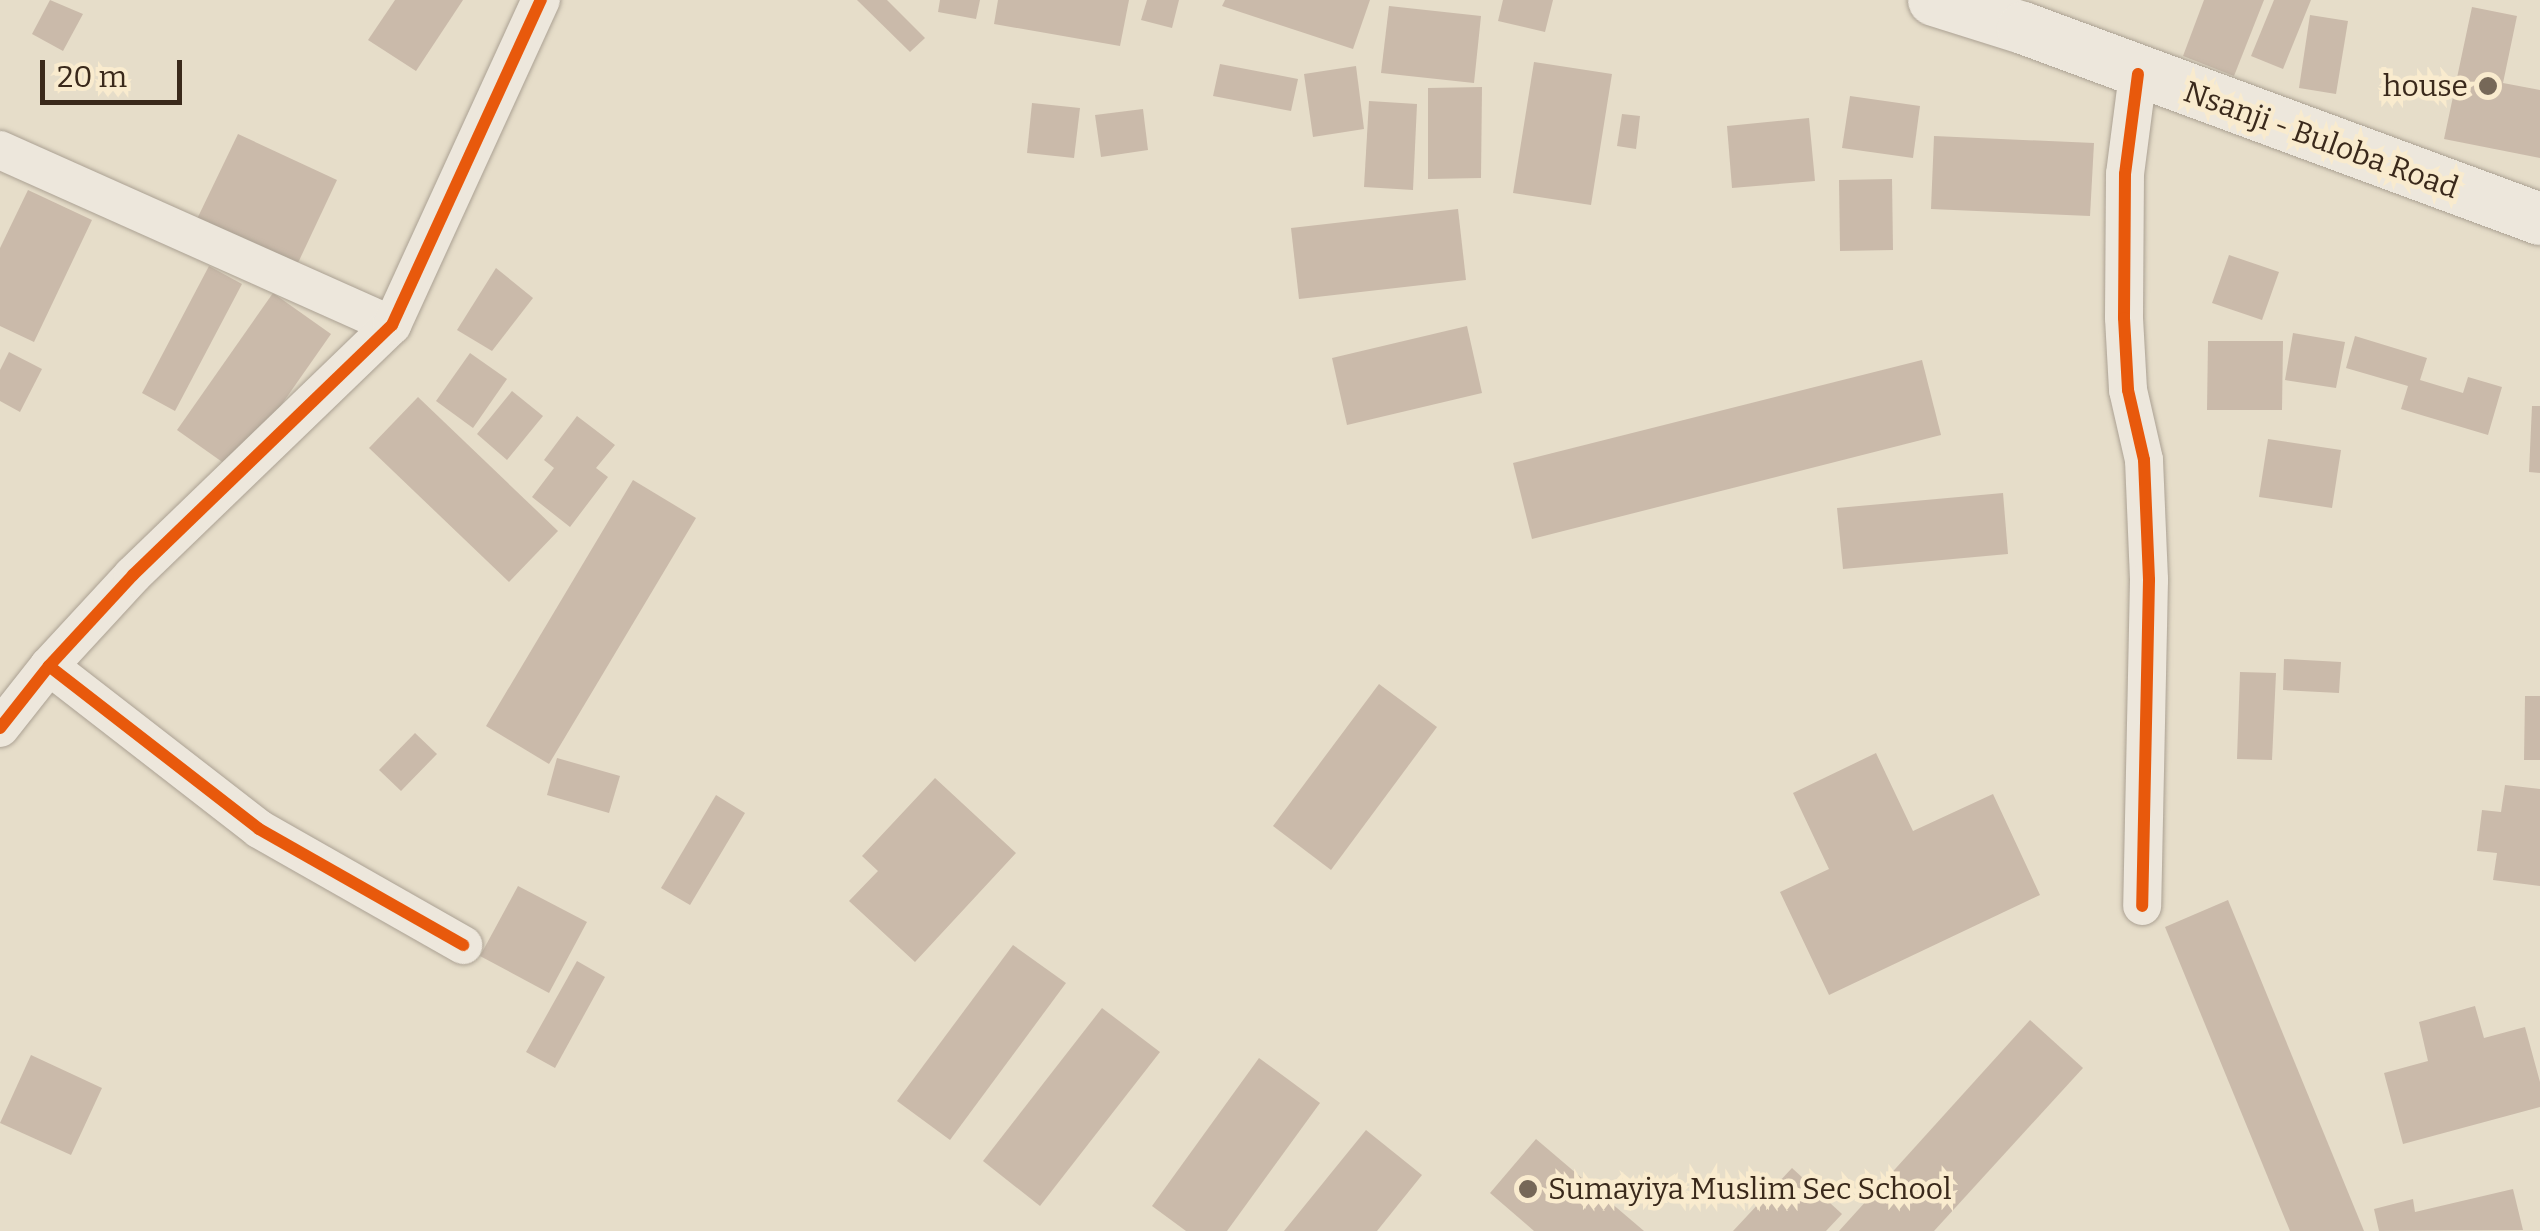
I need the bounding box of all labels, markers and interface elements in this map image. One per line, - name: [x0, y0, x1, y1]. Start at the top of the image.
- scale bar: [45, 40, 188, 102]
- text: 20 m: [57, 59, 127, 95]
- place label: house: [2383, 68, 2468, 104]
- street label: Nsanji - Buloba Road: [2179, 74, 2463, 206]
- marker: house: [2477, 75, 2499, 97]
- place label: Sumayiya Muslim Sec School: [1548, 1171, 1952, 1207]
- marker: Sumayiya Muslim Sec School: [1517, 1178, 1539, 1200]

